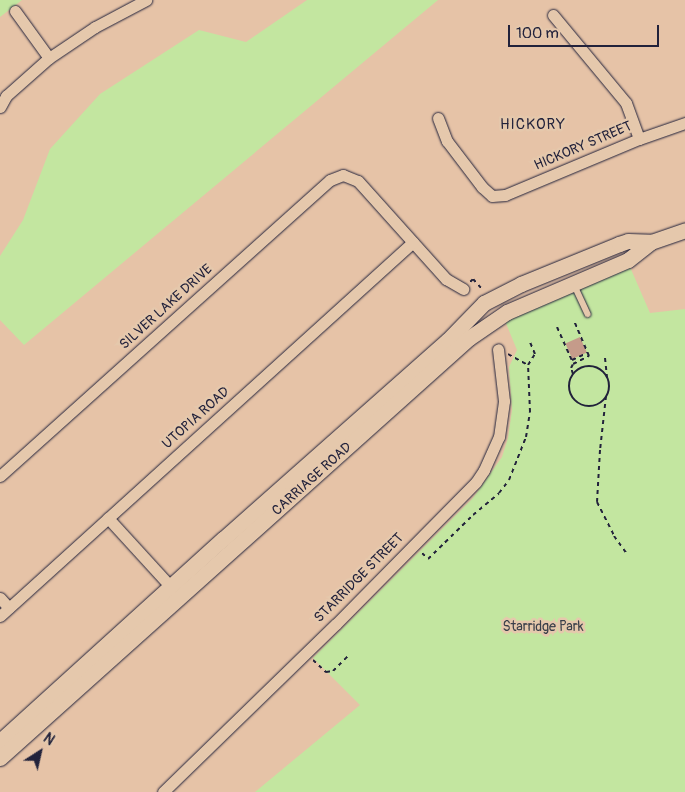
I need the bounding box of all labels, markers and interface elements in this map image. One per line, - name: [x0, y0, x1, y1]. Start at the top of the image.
- scale bar: [510, 15, 661, 47]
- text: 100 m: [516, 24, 559, 43]
- district label: HICKORY: [499, 116, 567, 134]
- street label: HICKORY STREET: [532, 118, 634, 174]
- street label: SILVER LAKE DRIVE: [116, 261, 216, 353]
- street label: UTOPIA ROAD: [159, 383, 233, 453]
- street label: CARRIAGE ROAD: [269, 439, 355, 519]
- street label: STARRIDGE STREET: [311, 530, 407, 626]
- park label: Starridge Park: [502, 619, 584, 635]
- north arrow: [15, 727, 65, 777]
- text: N: [40, 730, 58, 749]

